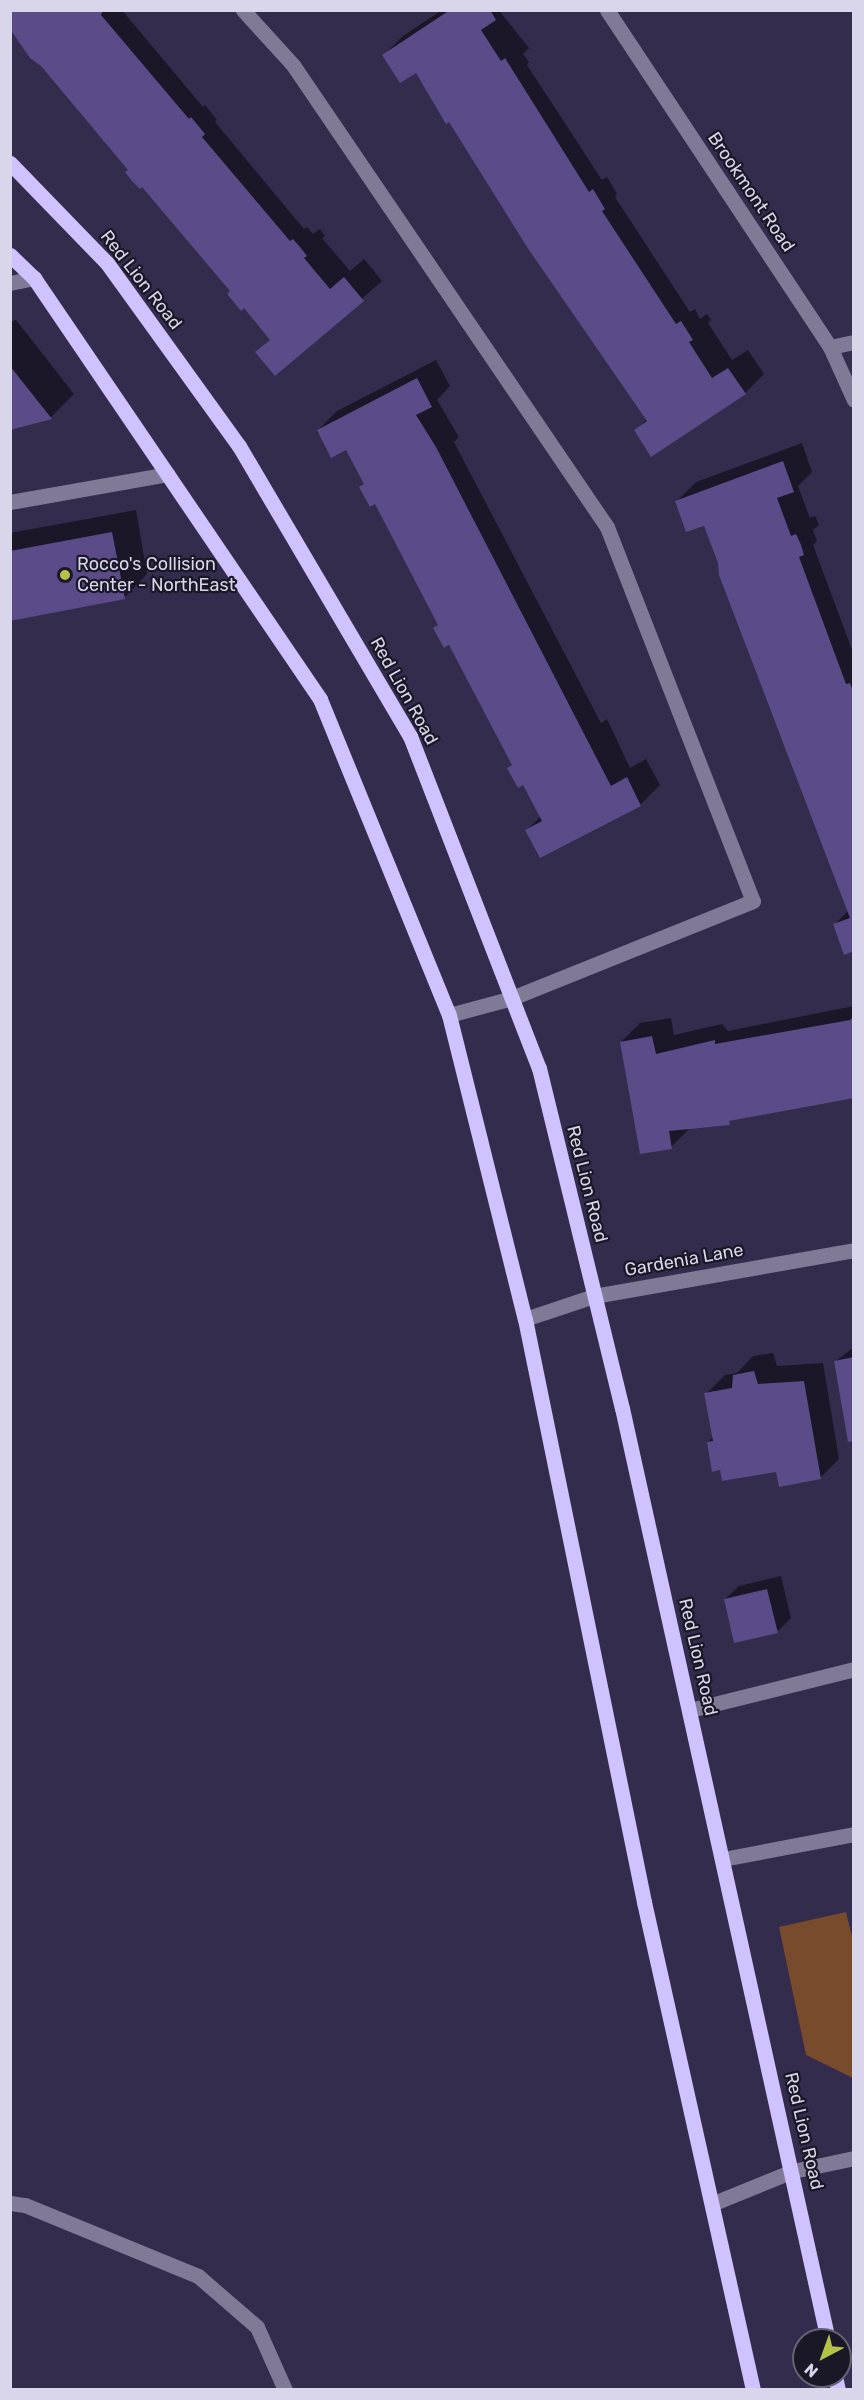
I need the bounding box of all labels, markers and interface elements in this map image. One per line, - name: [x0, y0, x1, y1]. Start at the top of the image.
- street label: Brookmont Road: [703, 128, 799, 256]
- street label: Red Lion Road: [96, 226, 186, 334]
- place label: Rocco's Collision Center - NorthEast: [77, 554, 236, 596]
- marker: Rocco's Collision Center - NorthEast: [58, 568, 72, 582]
- street label: Red Lion Road: [366, 633, 442, 749]
- street label: Red Lion Road: [562, 1123, 612, 1245]
- street label: Gardenia Lane: [623, 1239, 745, 1281]
- street label: Red Lion Road: [674, 1596, 722, 1718]
- street label: Red Lion Road: [780, 2070, 828, 2192]
- north arrow: [792, 2328, 852, 2388]
- text: N: [801, 2360, 822, 2381]

